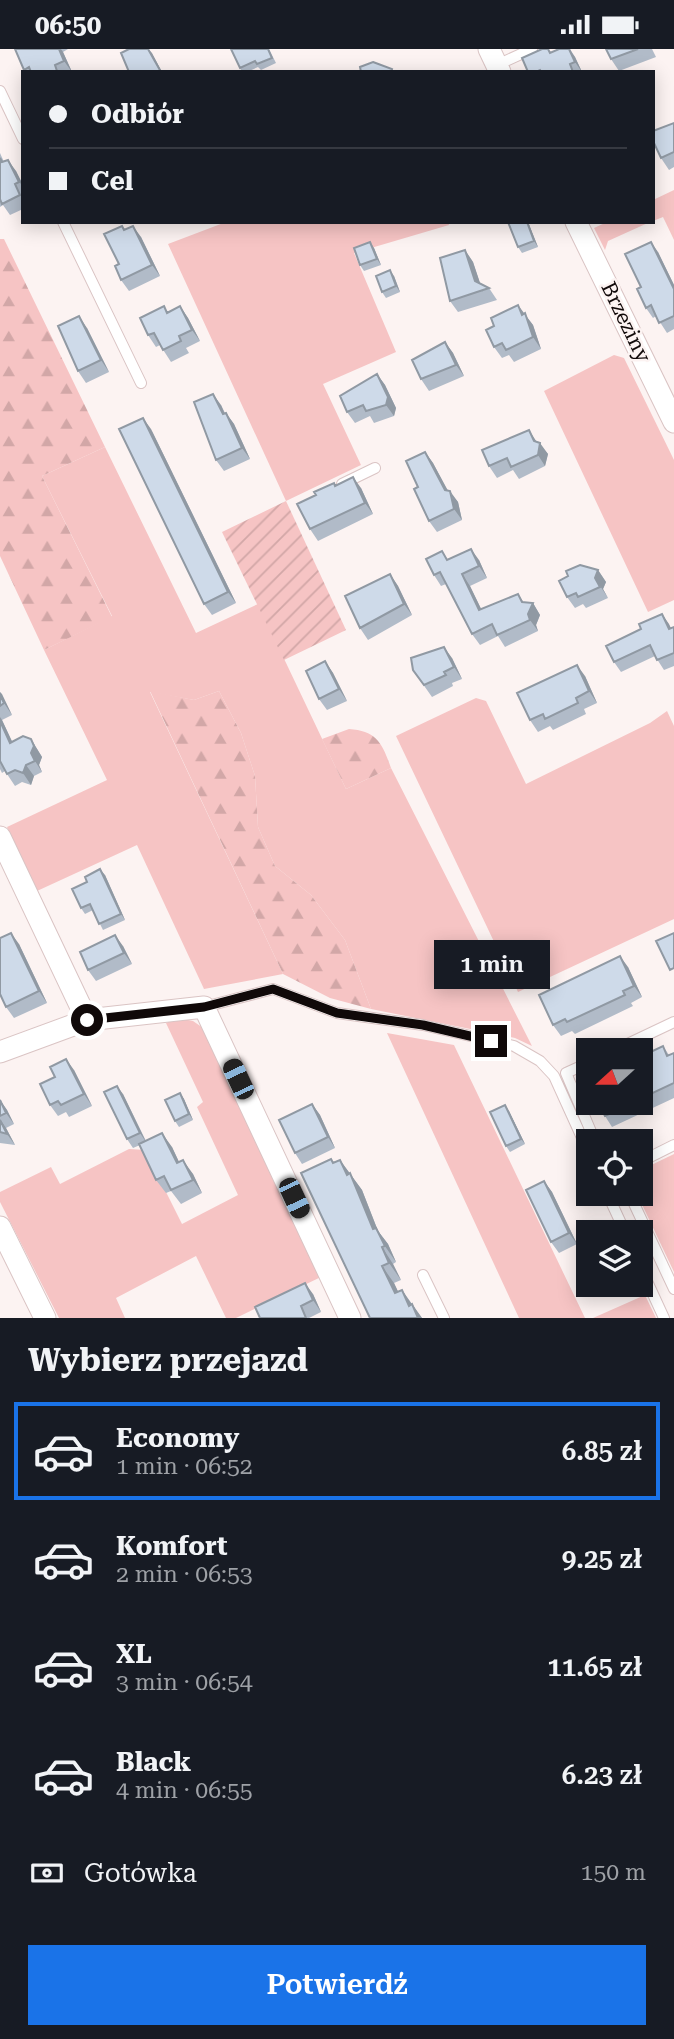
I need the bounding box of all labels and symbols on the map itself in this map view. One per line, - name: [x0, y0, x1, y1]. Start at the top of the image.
- street label: Brzeziny: [596, 278, 656, 367]
- callout: 1 min: [433, 939, 549, 989]
- route start: [71, 1004, 103, 1036]
- route end: [475, 1025, 507, 1057]
- north arrow: [576, 1038, 653, 1115]
- car: [220, 1056, 257, 1102]
- car: [276, 1175, 313, 1221]

